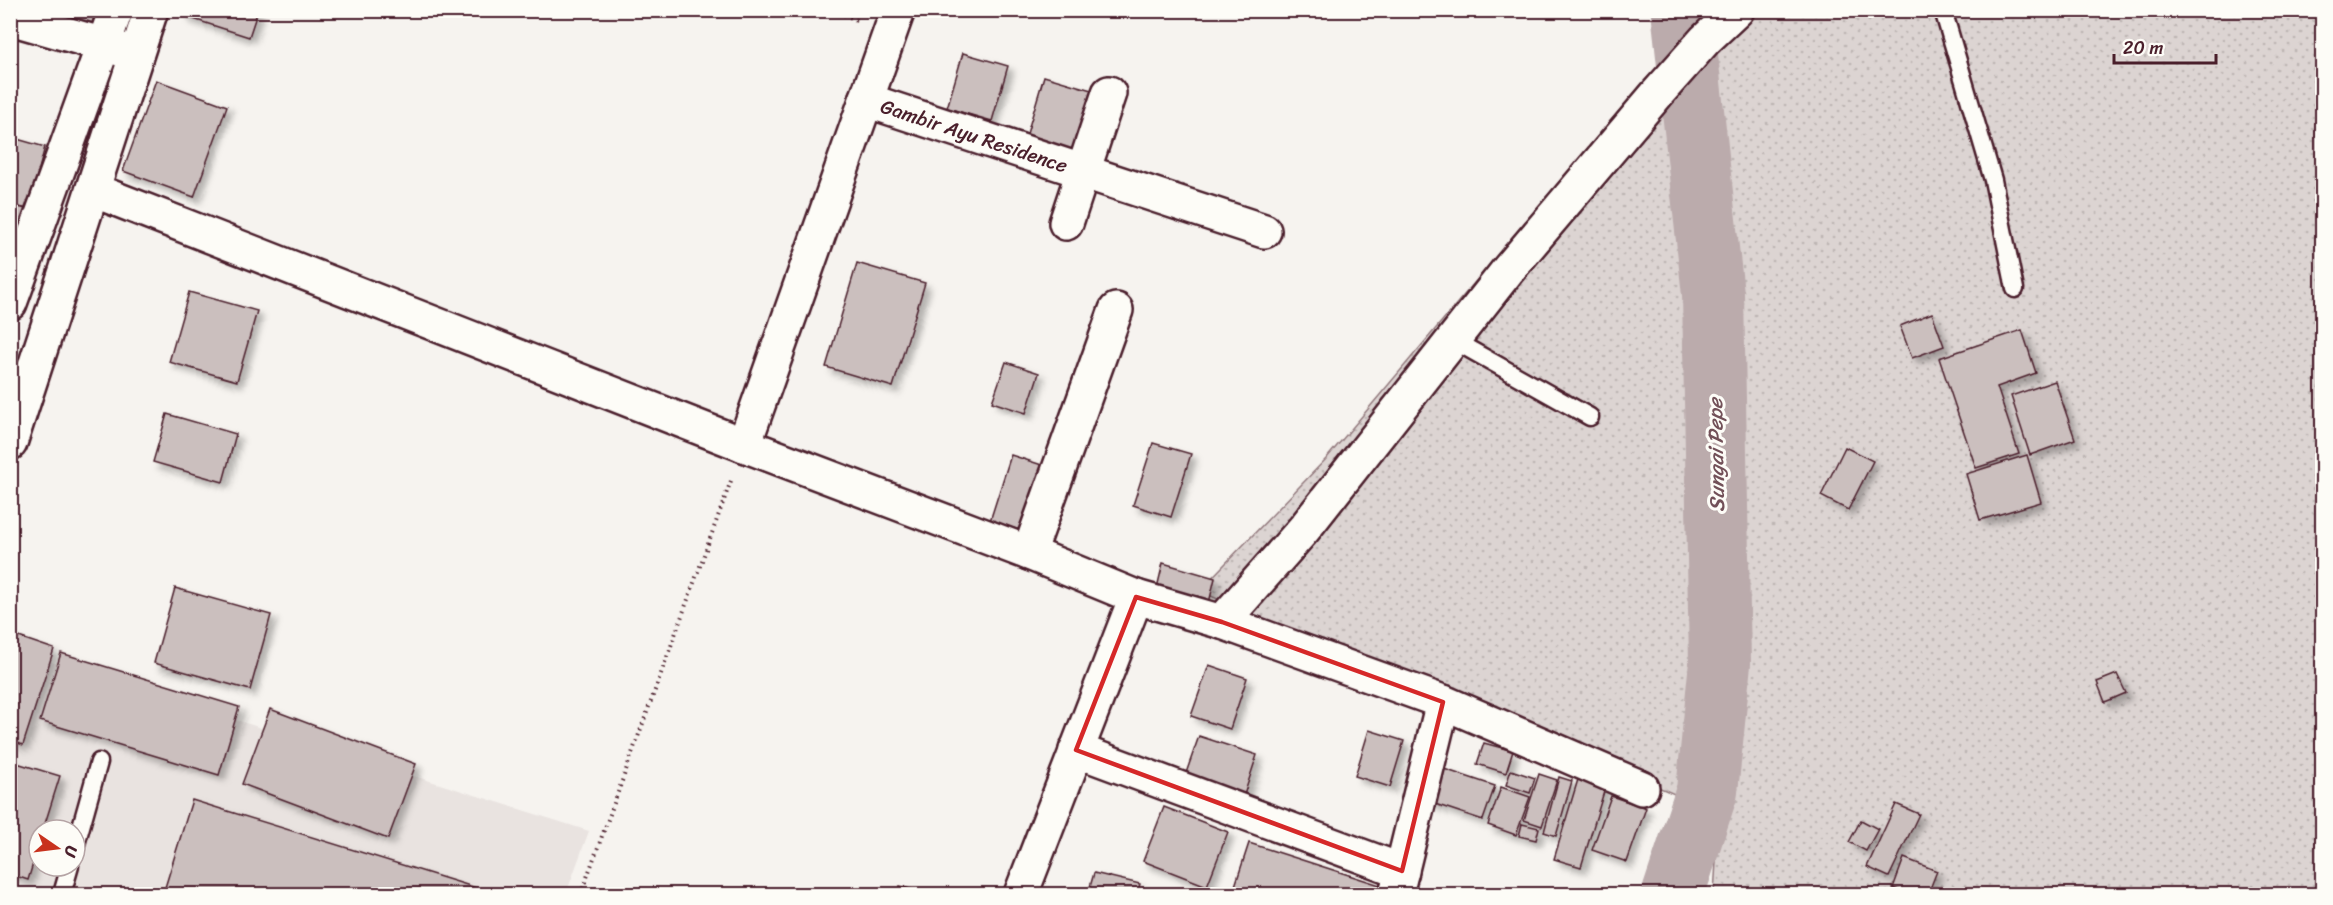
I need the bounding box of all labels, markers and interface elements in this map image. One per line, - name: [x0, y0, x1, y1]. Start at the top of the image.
- scale bar: [2114, 27, 2216, 65]
- text: 20 m: [2123, 32, 2163, 64]
- street label: Gambir Ayu Residence: [876, 89, 1072, 183]
- water label: Sungai Pepe: [1696, 396, 1736, 512]
- north arrow: [27, 818, 87, 878]
- text: U: [55, 843, 86, 862]

